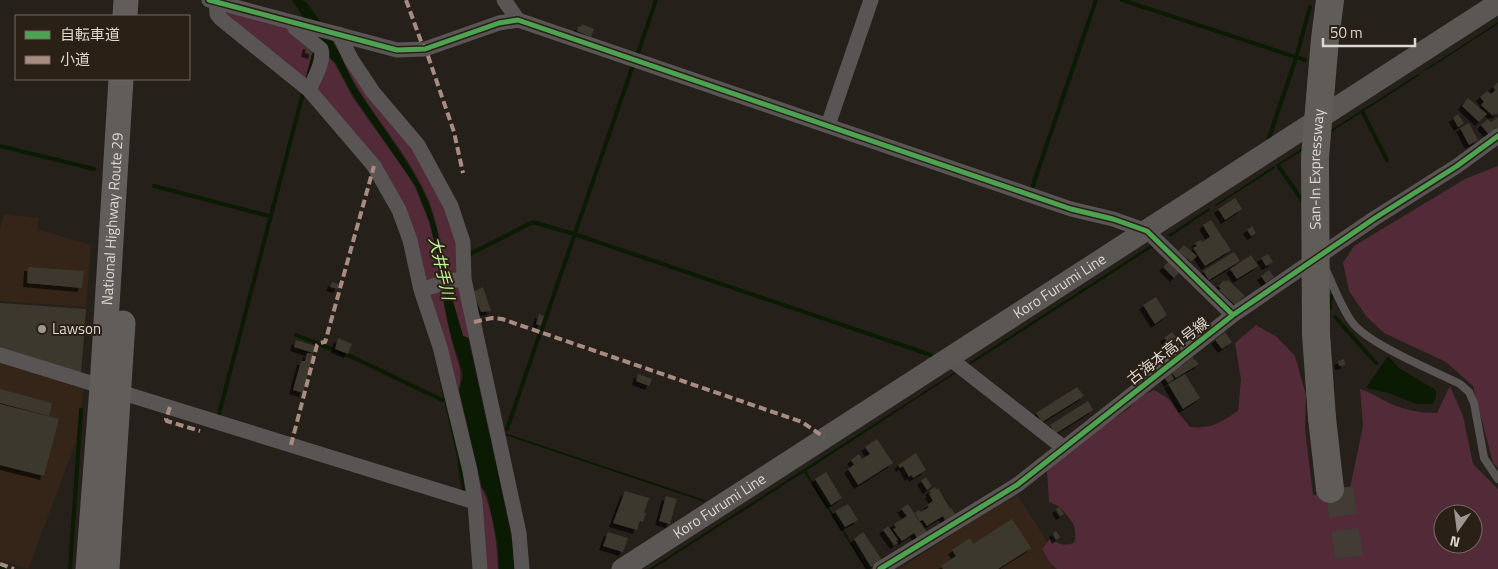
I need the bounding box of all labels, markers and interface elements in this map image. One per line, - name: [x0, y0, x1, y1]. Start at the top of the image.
- legend: [15, 15, 190, 80]
- scale bar: [1323, 15, 1416, 47]
- text: 50 m: [1330, 21, 1363, 44]
- text: 自転車道: [60, 23, 120, 46]
- text: 小道: [60, 48, 90, 71]
- street label: San-In Expressway: [1303, 108, 1330, 230]
- street label: National Highway Route 29: [95, 132, 129, 306]
- water label: 大井手川: [423, 234, 461, 304]
- street label: Koro Furumi Line: [1008, 247, 1110, 324]
- street label: 古海本高1号線: [1122, 311, 1214, 390]
- place label: Lawson: [52, 317, 101, 340]
- marker: Lawson: [36, 323, 48, 335]
- street label: Koro Furumi Line: [668, 467, 770, 544]
- north arrow: [1433, 504, 1483, 554]
- text: N: [1447, 531, 1462, 553]

